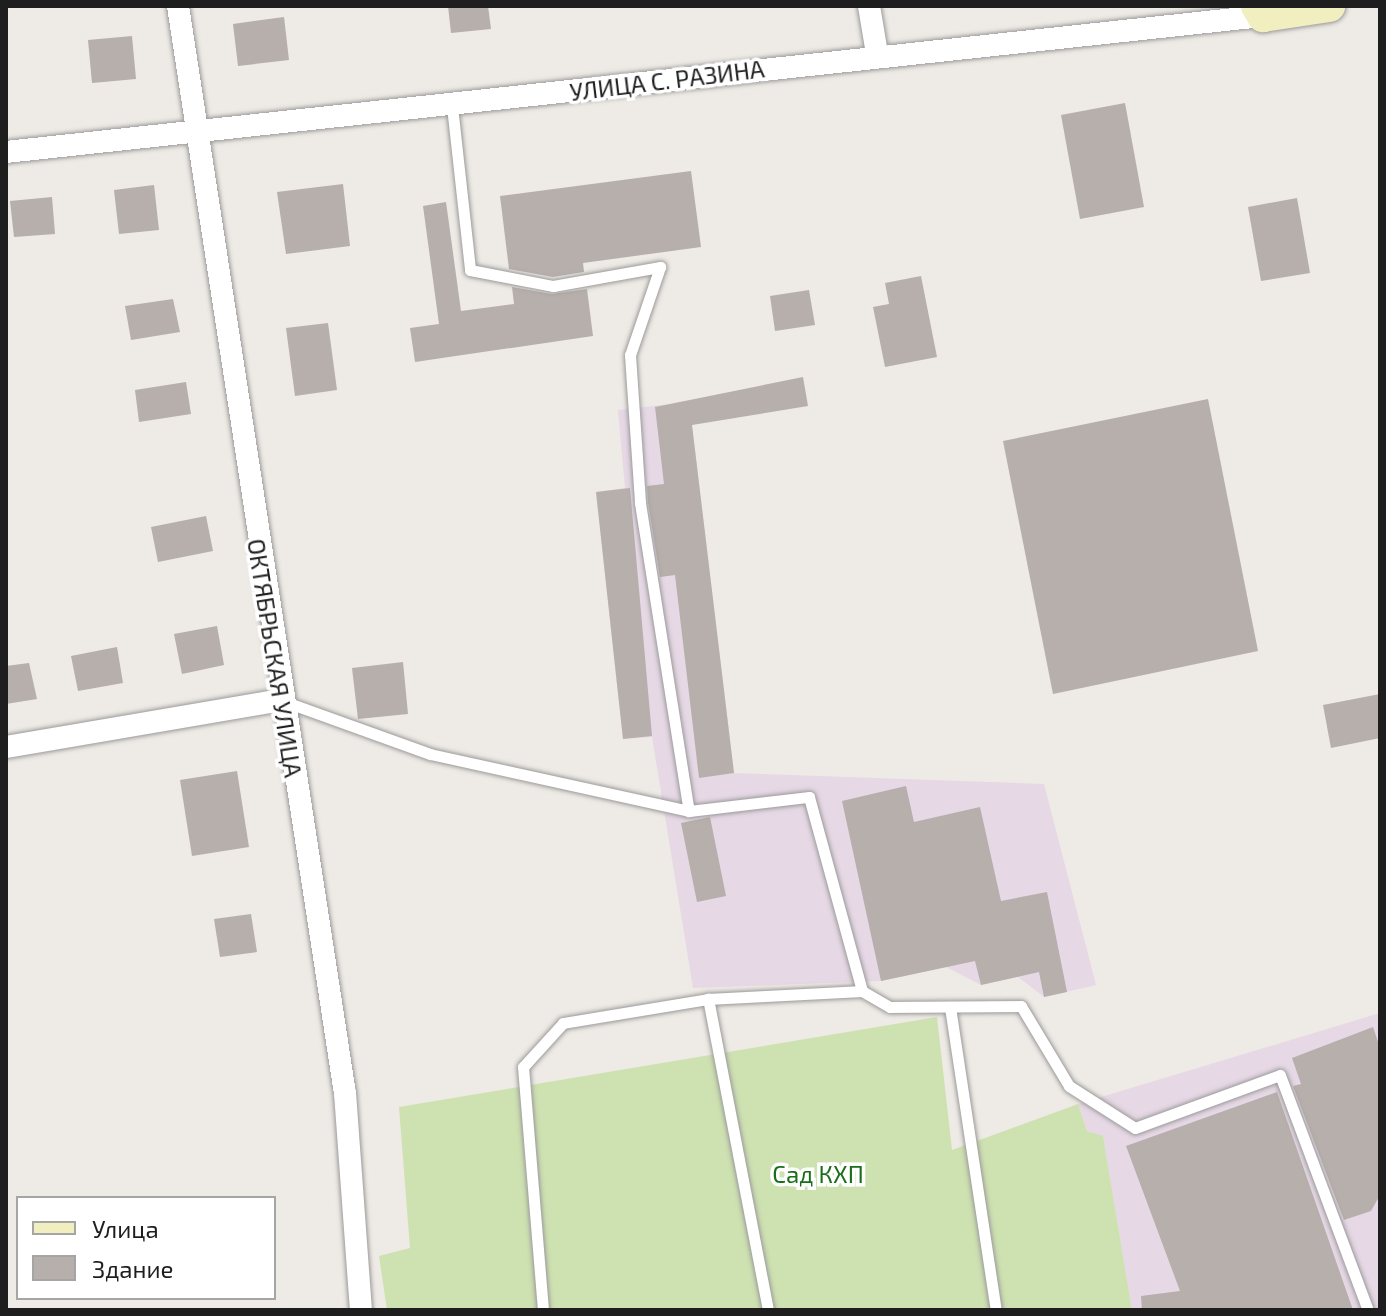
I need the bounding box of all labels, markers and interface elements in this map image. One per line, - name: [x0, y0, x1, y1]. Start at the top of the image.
- street label: УЛИЦА С. РАЗИНА: [568, 54, 766, 106]
- street label: ОКТЯБРЬСКАЯ УЛИЦА: [242, 537, 308, 779]
- park label: Сад КХП: [772, 1160, 864, 1188]
- legend: [16, 1196, 276, 1300]
- text: Улица: [92, 1214, 159, 1243]
- text: Здание: [92, 1254, 174, 1283]

